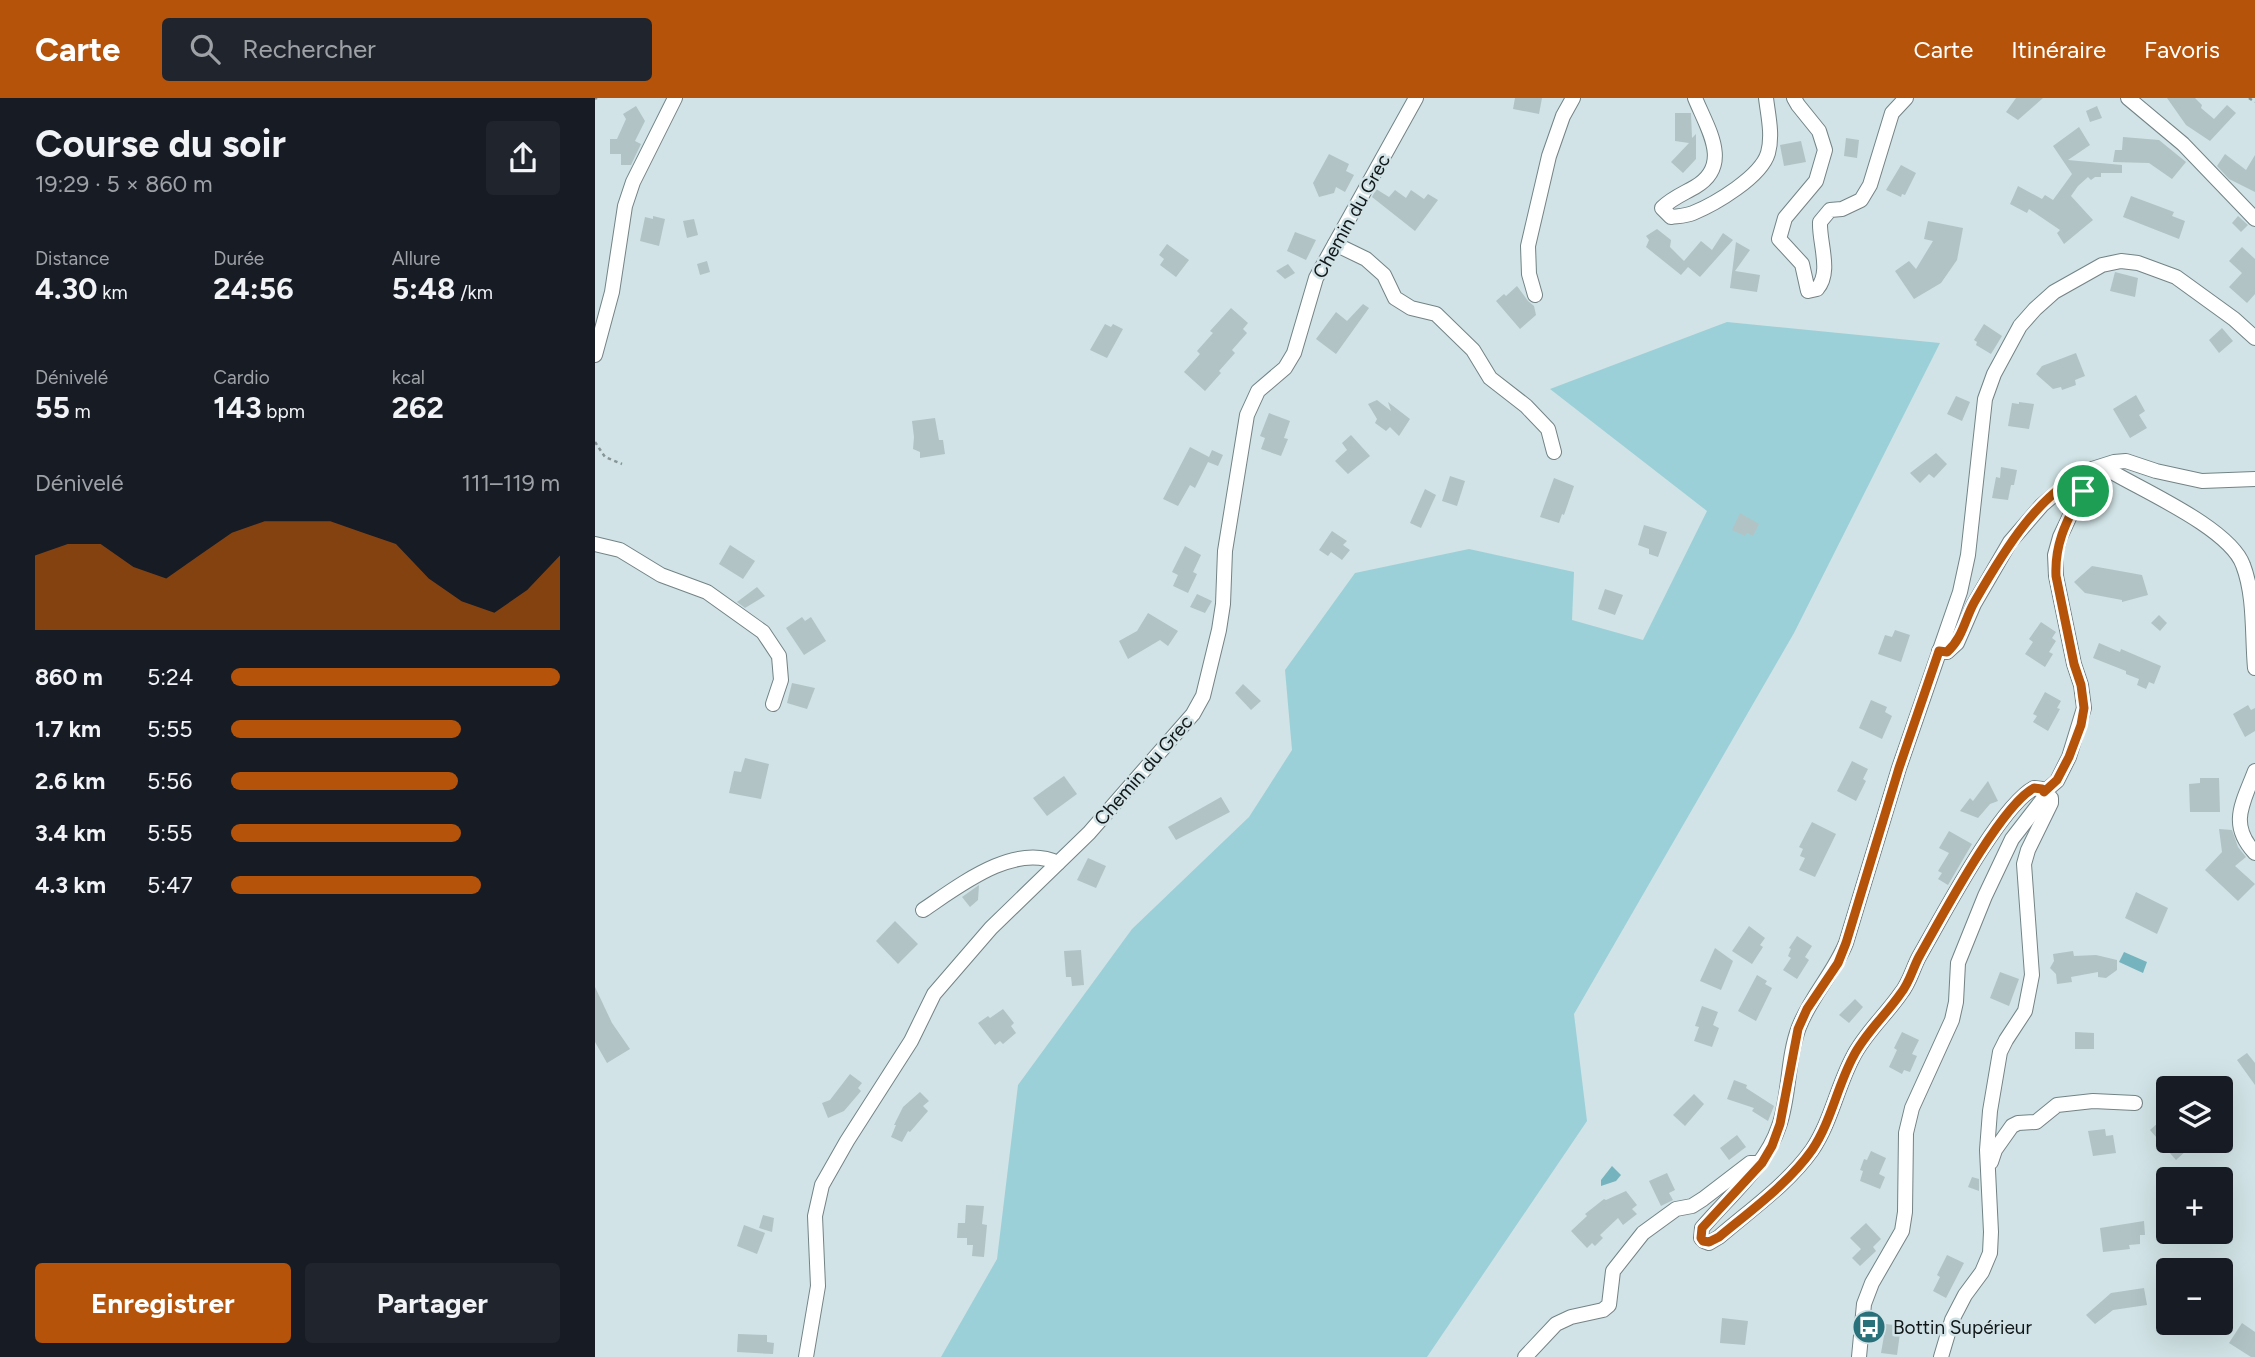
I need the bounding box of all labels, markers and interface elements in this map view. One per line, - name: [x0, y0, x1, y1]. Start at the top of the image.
- search box: [162, 18, 652, 81]
- text: Carte: [35, 30, 120, 69]
- icon: search: [186, 30, 224, 68]
- text: Rechercher: [242, 33, 376, 65]
- text: Carte: [1913, 35, 1973, 64]
- text: Itinéraire: [2011, 35, 2106, 64]
- text: Favoris: [2144, 35, 2220, 64]
- text: Course du soir: [35, 121, 286, 167]
- button: share: [486, 121, 560, 195]
- street label: Chemin du Grec: [1308, 150, 1395, 282]
- text: 19:29 · 5 × 860 m: [35, 170, 212, 198]
- text: Distance: [35, 247, 109, 270]
- text: Durée: [213, 247, 264, 270]
- text: Allure: [392, 247, 440, 270]
- text: 4.30: [35, 270, 98, 307]
- text: 24:56: [213, 270, 294, 307]
- text: 5:48: [392, 270, 455, 307]
- text: km: [98, 281, 128, 304]
- text: /km: [455, 281, 493, 304]
- text: Dénivelé: [35, 366, 108, 389]
- text: Cardio: [213, 366, 270, 389]
- text: kcal: [392, 366, 425, 389]
- text: 55: [35, 389, 70, 426]
- text: 143: [213, 389, 262, 426]
- text: 262: [392, 389, 444, 426]
- text: m: [70, 400, 91, 423]
- text: bpm: [262, 400, 305, 423]
- pin: [2053, 461, 2113, 521]
- text: Dénivelé: [35, 469, 123, 497]
- text: 111–119 m: [462, 469, 560, 497]
- icon: arrive: [2064, 472, 2102, 510]
- text: 860 m: [35, 663, 103, 691]
- text: 5:24: [147, 663, 193, 691]
- street label: Chemin du Grec: [1089, 711, 1197, 830]
- text: 1.7 km: [35, 715, 101, 743]
- text: 5:55: [147, 715, 193, 743]
- text: 2.6 km: [35, 767, 105, 795]
- text: 5:56: [147, 767, 192, 795]
- text: 3.4 km: [35, 819, 106, 847]
- text: 5:55: [147, 819, 193, 847]
- text: 4.3 km: [35, 871, 106, 899]
- text: 5:47: [147, 871, 193, 899]
- map controls: [2156, 1076, 2233, 1335]
- button: layers: [2156, 1076, 2233, 1153]
- button: +: [2156, 1167, 2233, 1244]
- button: −: [2156, 1258, 2233, 1335]
- button: Enregistrer: [35, 1263, 291, 1343]
- button: Partager: [305, 1263, 560, 1343]
- bus stop icon: Bottin Supérieur: [1850, 1308, 1888, 1346]
- place label: Bottin Supérieur: [1893, 1316, 2032, 1339]

